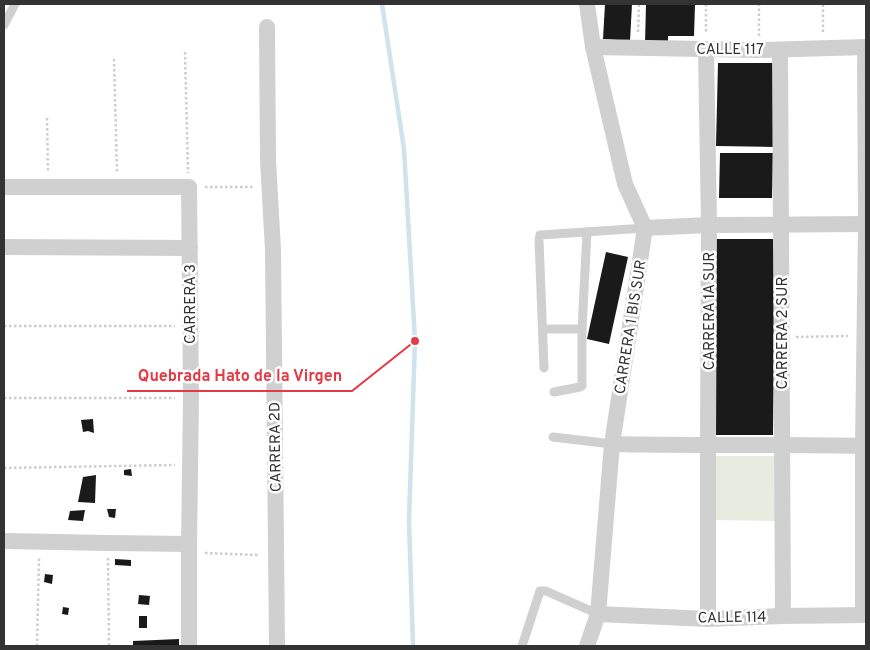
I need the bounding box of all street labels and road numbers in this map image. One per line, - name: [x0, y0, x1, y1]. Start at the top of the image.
- street label: CALLE 117: [696, 41, 764, 60]
- street label: CARRERA 1A SUR: [701, 252, 720, 370]
- street label: CARRERA 1 BIS SUR: [611, 259, 651, 396]
- street label: CARRERA 3: [182, 264, 201, 344]
- street label: CARRERA 2 SUR: [774, 277, 793, 389]
- street label: CARRERA 2D: [266, 402, 287, 492]
- street label: CALLE 114: [697, 608, 767, 629]

